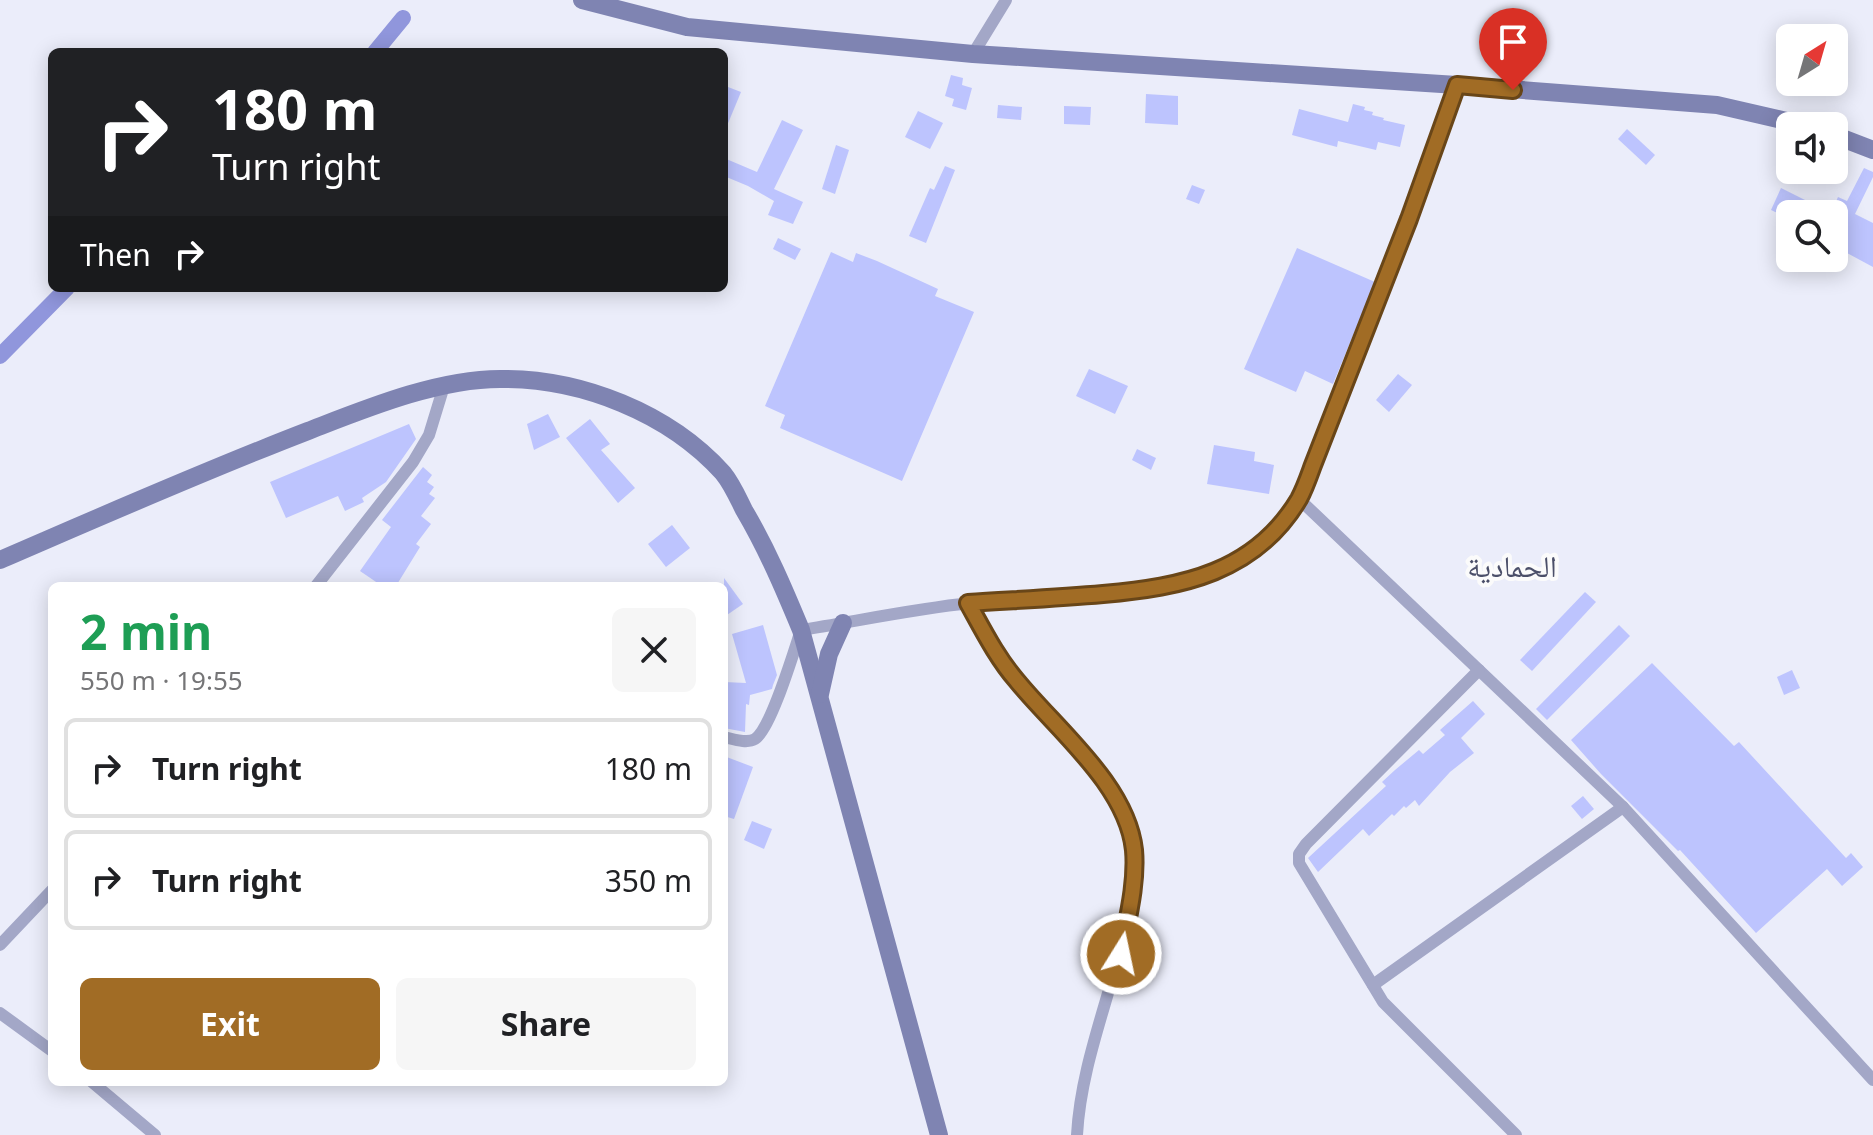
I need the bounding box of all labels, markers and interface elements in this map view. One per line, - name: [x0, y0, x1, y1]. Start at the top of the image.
- pin: [1479, 8, 1547, 90]
- icon: arrive: [1491, 20, 1535, 64]
- north arrow: [1776, 24, 1848, 96]
- map controls: [1776, 24, 1848, 272]
- text: 180 m: [212, 70, 377, 146]
- icon: right: [80, 80, 184, 184]
- button: sound: [1776, 112, 1848, 184]
- text: Turn right: [212, 142, 380, 191]
- button: search: [1776, 200, 1848, 272]
- icon: right: [167, 232, 211, 276]
- text: Then: [80, 234, 151, 275]
- district label: الحمادية: [1467, 545, 1557, 586]
- text: 2 min: [80, 599, 212, 664]
- button: close: [612, 608, 696, 692]
- text: 550 m · 19:55: [80, 662, 243, 698]
- icon: right: [84, 746, 128, 790]
- text: Turn right: [152, 748, 302, 789]
- text: 180 m: [605, 748, 692, 789]
- icon: right: [84, 858, 128, 902]
- text: Turn right: [152, 860, 302, 901]
- text: 350 m: [605, 860, 692, 901]
- position arrow: [1079, 912, 1163, 996]
- button: Exit: [80, 978, 380, 1070]
- button: Share: [396, 978, 696, 1070]

